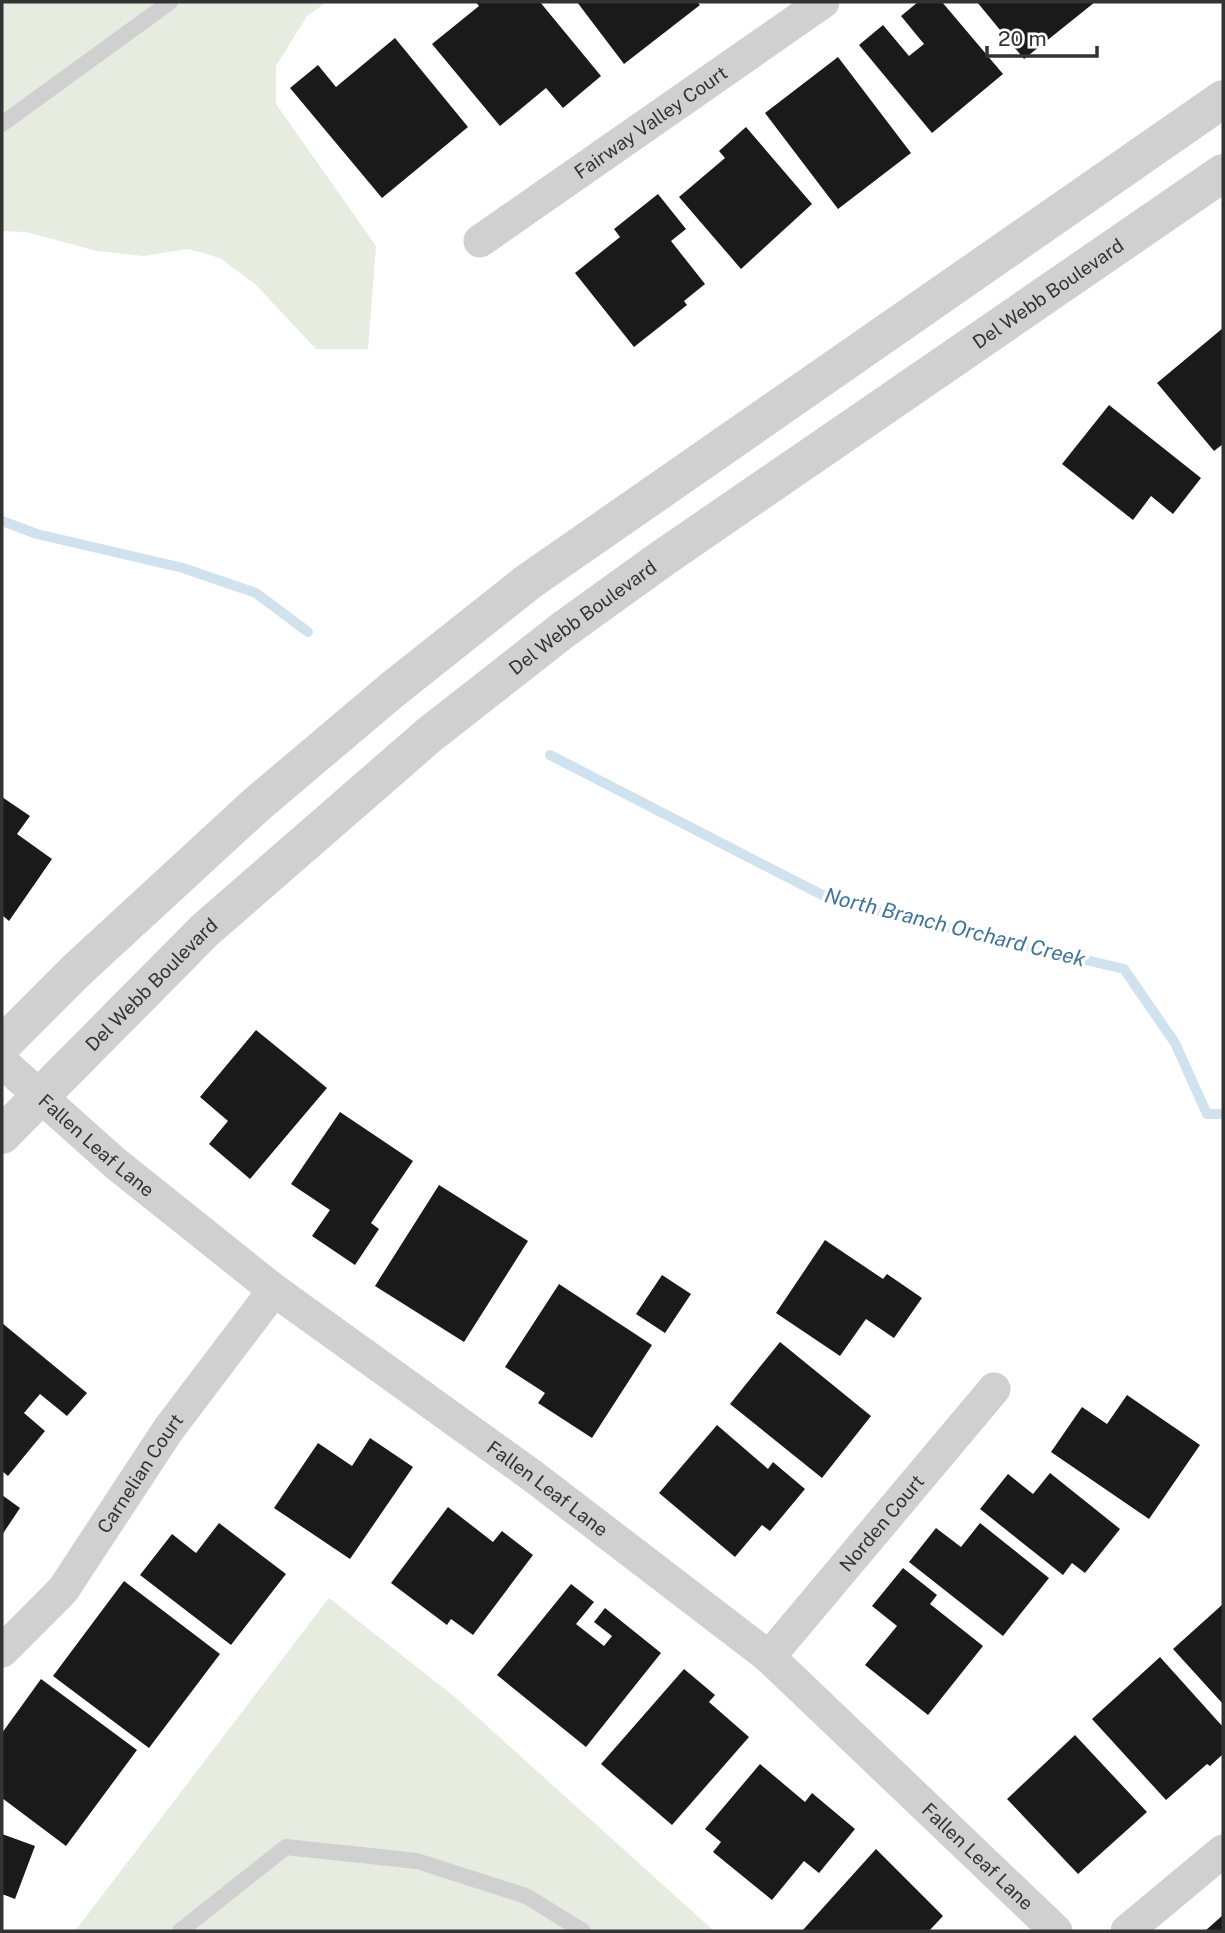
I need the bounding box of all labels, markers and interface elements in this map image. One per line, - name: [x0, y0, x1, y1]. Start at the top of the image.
- scale bar: [987, 14, 1097, 58]
- text: 20 m: [998, 26, 1047, 51]
- street label: Fairway Valley Court: [570, 61, 731, 183]
- street label: Del Webb Boulevard: [968, 234, 1128, 353]
- street label: Del Webb Boulevard: [504, 555, 661, 679]
- water label: North Branch Orchard Creek: [822, 882, 1089, 972]
- street label: Del Webb Boulevard: [81, 913, 222, 1055]
- street label: Fallen Leaf Lane: [34, 1089, 159, 1201]
- street label: Carnelian Court: [92, 1409, 187, 1537]
- street label: Fallen Leaf Lane: [483, 1436, 612, 1541]
- street label: Norden Court: [835, 1470, 928, 1576]
- street label: Fallen Leaf Lane: [918, 1798, 1038, 1914]

